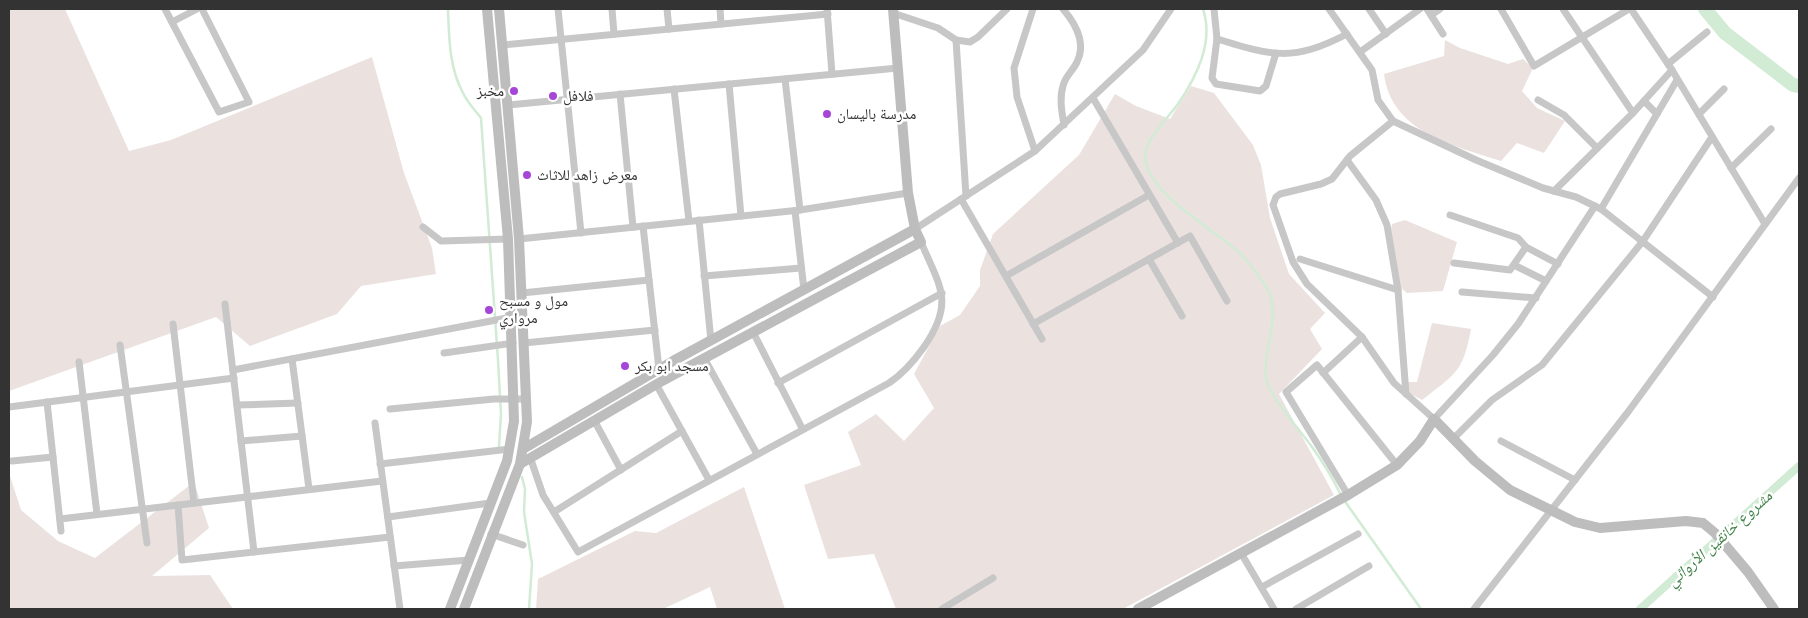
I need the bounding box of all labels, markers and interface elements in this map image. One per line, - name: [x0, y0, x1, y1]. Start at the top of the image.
- place label: مخبز: [476, 81, 504, 100]
- marker: مخبز: [508, 85, 520, 97]
- place label: فلافل: [563, 86, 594, 106]
- marker: فلافل: [547, 90, 559, 102]
- place label: مدرسة بالیسان: [837, 104, 917, 124]
- marker: مدرسة بالیسان: [821, 108, 833, 120]
- place label: معرض زاهد للاثاث: [537, 165, 638, 185]
- marker: معرض زاهد للاثاث: [521, 169, 533, 181]
- place label: مول و مسبح مرواري: [499, 291, 568, 330]
- marker: مول و مسبح مرواري: [483, 304, 495, 316]
- place label: مسجد ابو بكر: [634, 356, 709, 375]
- marker: مسجد ابو بكر: [619, 360, 631, 372]
- water label: مشروع خانقين الأروائي: [1662, 485, 1778, 593]

